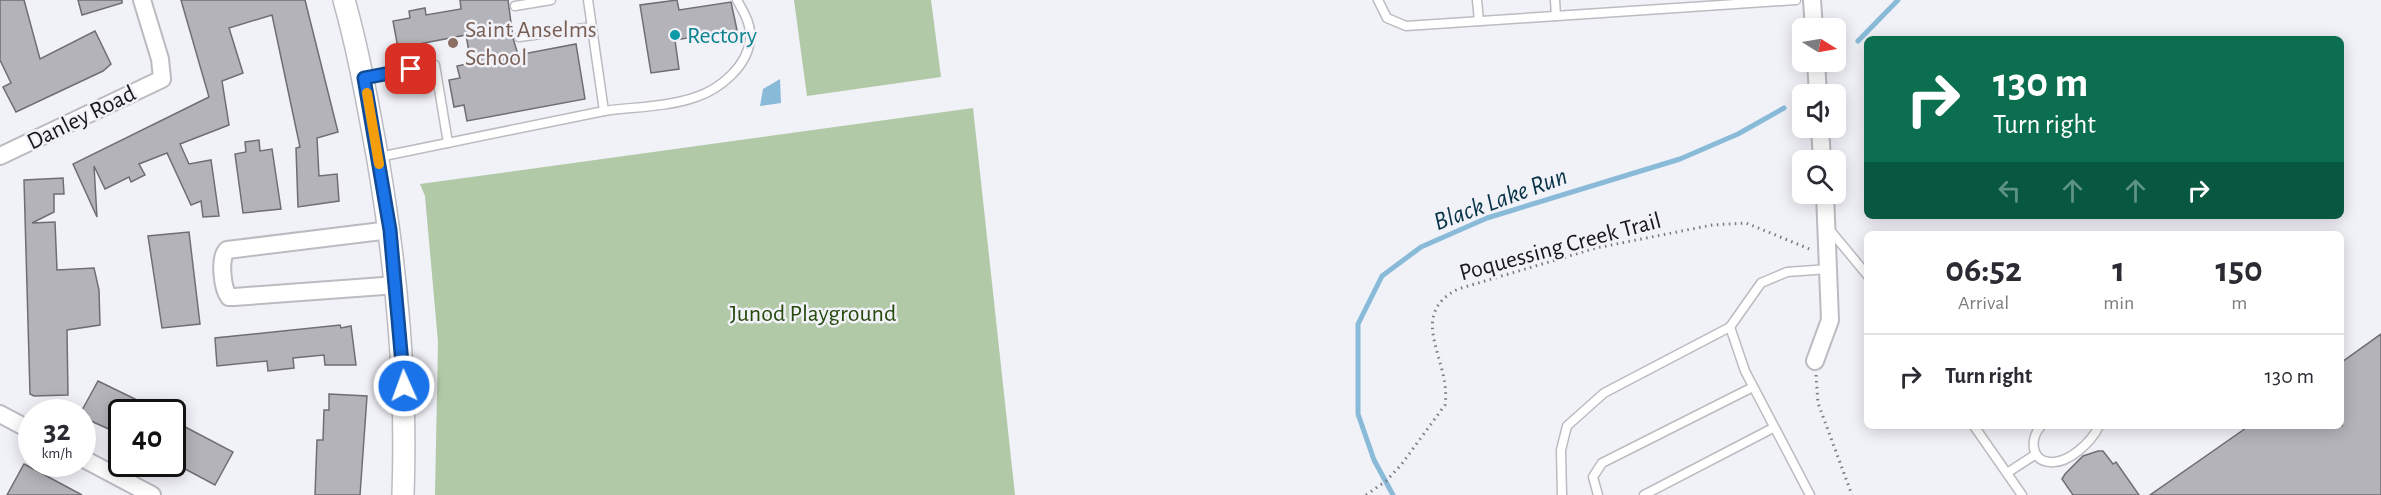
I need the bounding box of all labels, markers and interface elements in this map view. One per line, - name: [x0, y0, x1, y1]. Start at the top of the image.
- place label: Saint Anselms School: [465, 18, 597, 70]
- north arrow: [1792, 18, 1846, 72]
- map controls: [1792, 18, 1846, 204]
- place label: Rectory: [687, 24, 757, 48]
- marker: Rectory: [668, 28, 682, 42]
- marker: Saint Anselms School: [446, 36, 460, 50]
- pin: [385, 43, 436, 94]
- icon: arrive: [394, 52, 427, 85]
- icon: right: [1894, 60, 1972, 138]
- text: 130 m: [1993, 62, 2088, 104]
- street label: Danley Road: [23, 81, 140, 154]
- button: sound: [1792, 84, 1846, 138]
- text: Turn right: [1993, 111, 2096, 138]
- button: search: [1792, 150, 1846, 204]
- water label: Black Lake Run: [1430, 163, 1571, 235]
- icon: left: [1993, 174, 2026, 207]
- icon: ahead: [2056, 174, 2089, 207]
- icon: ahead: [2119, 174, 2152, 207]
- icon: right: [2182, 174, 2215, 207]
- street label: Poquessing Creek Trail: [1457, 208, 1664, 285]
- text: 06:52: [1945, 252, 2022, 288]
- text: 1: [2112, 252, 2125, 288]
- text: 150: [2216, 252, 2263, 288]
- text: Arrival: [1958, 293, 2009, 313]
- text: min: [2103, 293, 2134, 313]
- text: m: [2231, 293, 2247, 313]
- park label: Junod Playground: [730, 302, 896, 326]
- position arrow: [372, 354, 436, 418]
- icon: right: [1894, 360, 1927, 393]
- text: Turn right: [1945, 365, 2032, 387]
- text: 130 m: [2265, 365, 2314, 387]
- speed limit sign: 40: [108, 399, 186, 477]
- text: 32: [43, 416, 71, 446]
- text: km/h: [42, 446, 72, 461]

